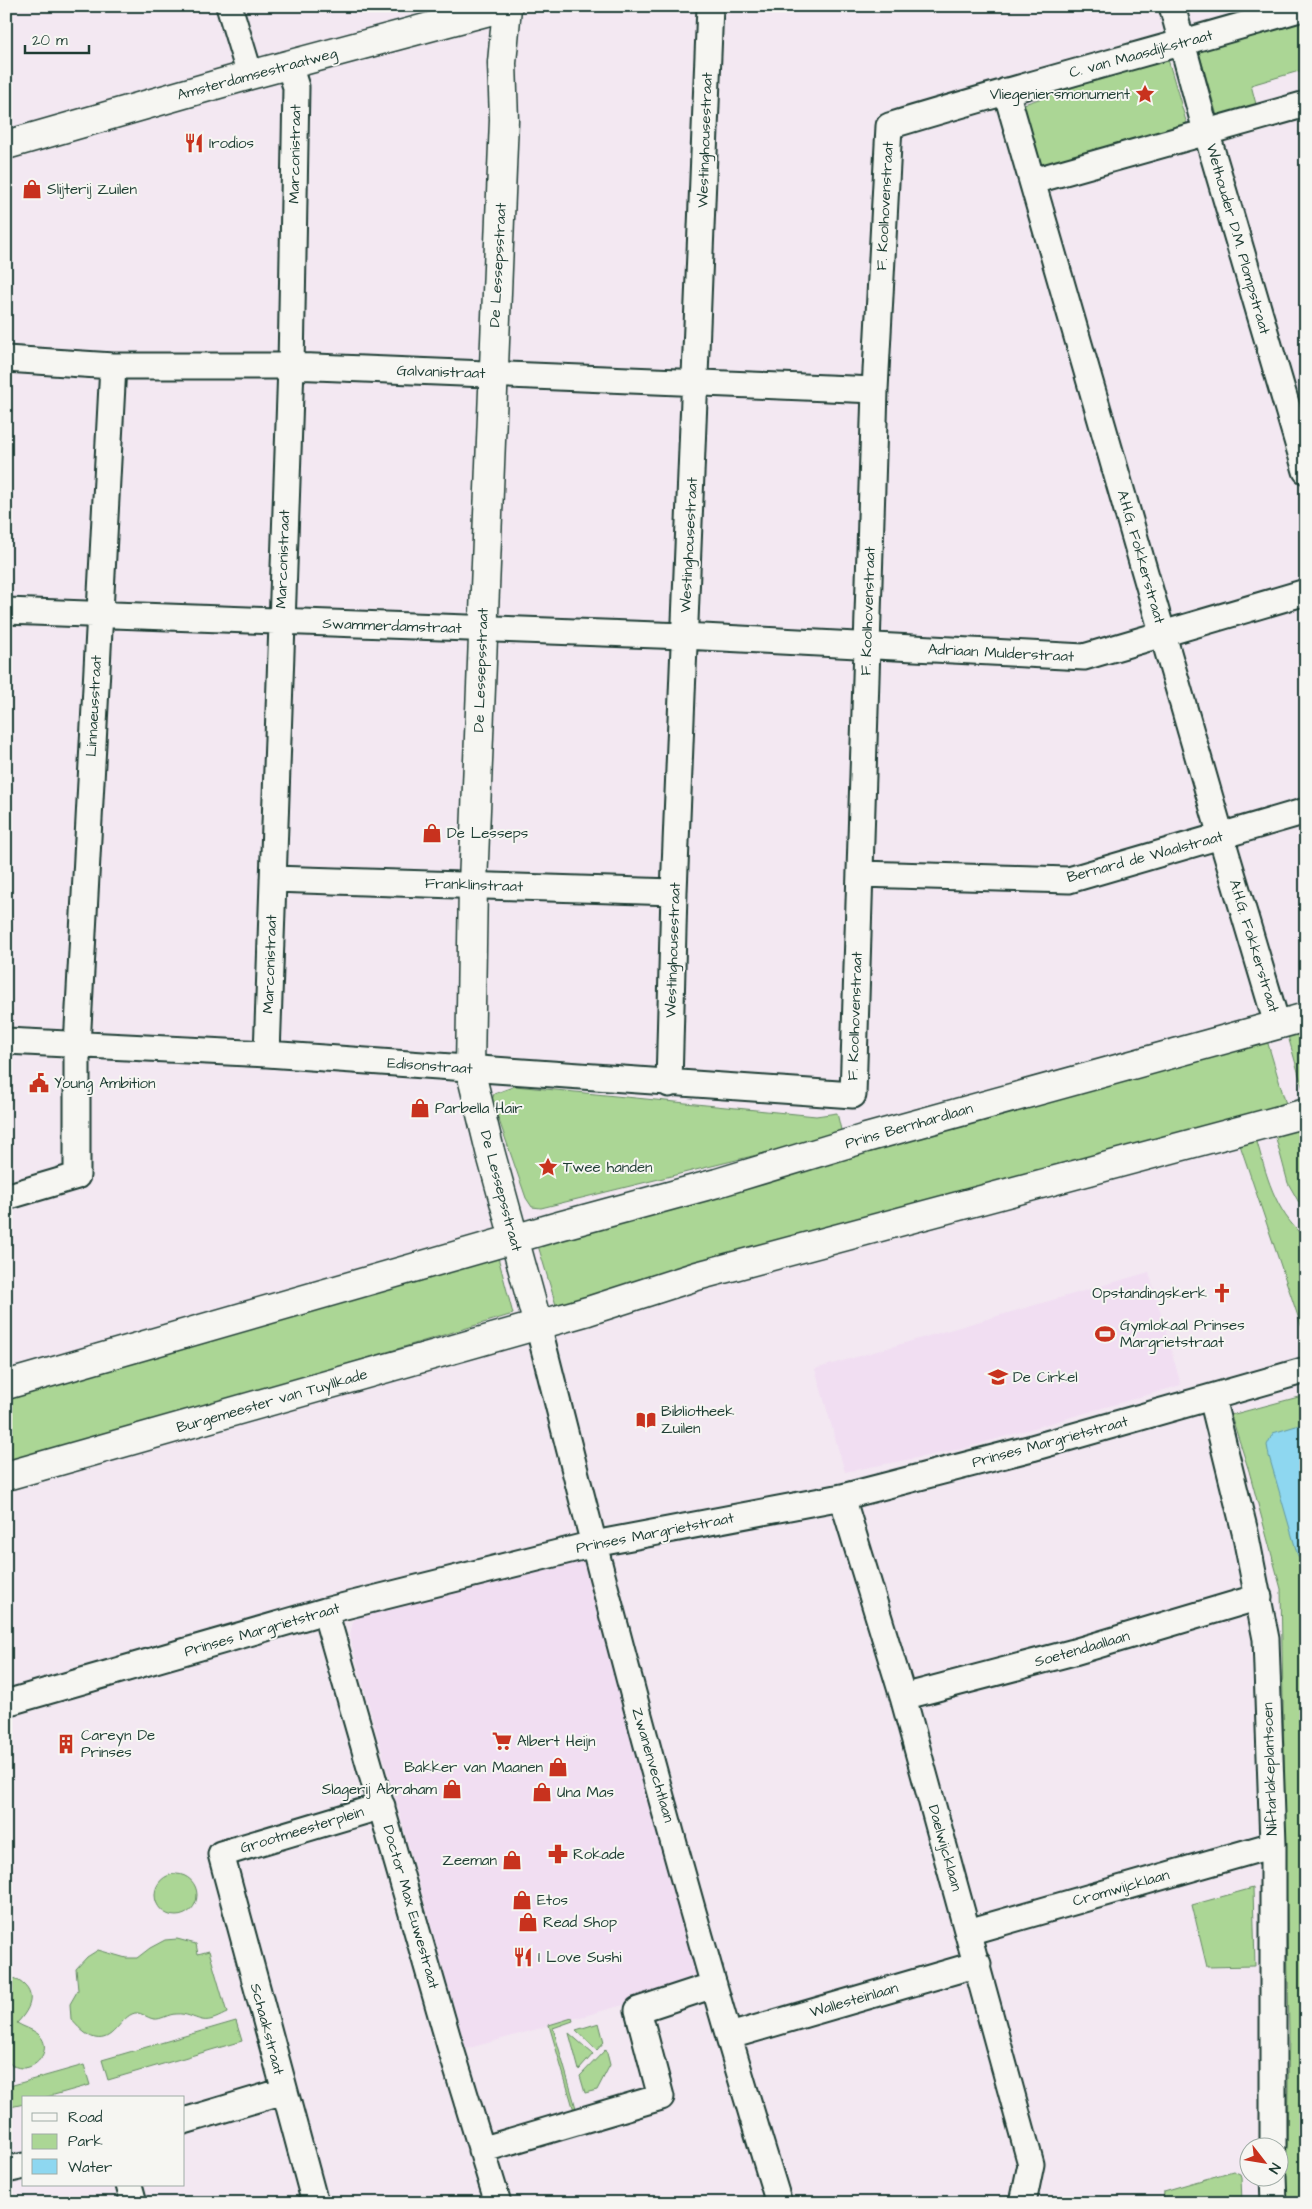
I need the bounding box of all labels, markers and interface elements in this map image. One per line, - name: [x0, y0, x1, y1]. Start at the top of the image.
- scale bar: [25, 22, 89, 54]
- street label: C. van Maasdijkstraat: [1067, 25, 1215, 83]
- text: 20 m: [32, 30, 68, 51]
- street label: Amsterdamsestraatweg: [175, 42, 340, 106]
- street label: Westinghousestraat: [692, 72, 719, 208]
- place icon: Vliegeniersmonument: [1134, 83, 1156, 105]
- place label: Vliegeniersmonument: [990, 84, 1130, 106]
- street label: Marconistraat: [284, 104, 306, 204]
- restaurant icon: Irodios: [183, 132, 205, 154]
- place label: Irodios: [209, 133, 254, 154]
- street label: F. Koolhovenstraat: [871, 141, 899, 271]
- street label: Wethouder D.M. Plompstraat: [1201, 141, 1275, 337]
- shop icon: Slijterij Zuilen: [21, 178, 43, 200]
- place label: Slijterij Zuilen: [47, 179, 137, 200]
- street label: De Lessepsstraat: [484, 202, 512, 328]
- street label: Galvanistraat: [396, 360, 486, 384]
- street label: Westinghousestraat: [675, 477, 704, 613]
- street label: A.H.G. Fokkerstraat: [1112, 488, 1170, 626]
- street label: Marconistraat: [271, 509, 295, 609]
- street label: F. Koolhovenstraat: [855, 546, 881, 676]
- street label: De Lessepsstraat: [468, 607, 494, 733]
- street label: Swammerdamstraat: [322, 613, 462, 639]
- street label: Adriaan Mulderstraat: [927, 639, 1075, 667]
- street label: Linnaeusstraat: [81, 655, 107, 757]
- shop icon: De Lesseps: [421, 822, 443, 844]
- place label: De Lesseps: [447, 823, 529, 844]
- street label: Bernard de Waalstraat: [1065, 826, 1225, 888]
- street label: Franklinstraat: [424, 873, 524, 897]
- street label: A.H.G. Fokkerstraat: [1224, 877, 1284, 1015]
- street label: Westinghousestraat: [660, 882, 687, 1018]
- street label: Marconistraat: [258, 914, 282, 1014]
- street label: F. Koolhovenstraat: [842, 951, 868, 1081]
- street label: Edisonstraat: [387, 1053, 473, 1079]
- public building icon: Young Ambition: [28, 1072, 50, 1094]
- place label: Young Ambition: [54, 1073, 156, 1095]
- shop icon: Parbella Hair: [409, 1097, 431, 1119]
- place label: Parbella Hair: [435, 1098, 523, 1119]
- street label: Prins Bernhardlaan: [843, 1098, 976, 1154]
- street label: De Lessepsstraat: [475, 1128, 527, 1254]
- place icon: Twee handen: [537, 1156, 559, 1178]
- place label: Twee handen: [563, 1157, 653, 1178]
- church icon: Opstandingskerk: [1211, 1282, 1233, 1304]
- place label: Opstandingskerk: [1092, 1283, 1207, 1305]
- place label: Gymlokaal Prinses Margrietstraat: [1120, 1315, 1245, 1354]
- sports icon: Gymlokaal Prinses Margrietstraat: [1094, 1323, 1116, 1345]
- street label: Burgemeester van Tuyllkade: [174, 1364, 370, 1439]
- school or university icon: De Cirkel: [987, 1366, 1009, 1388]
- place label: De Cirkel: [1013, 1367, 1078, 1388]
- place label: Bibliotheek Zuilen: [661, 1401, 734, 1439]
- library icon: Bibliotheek Zuilen: [635, 1409, 657, 1431]
- street label: Prinses Margrietstraat: [970, 1411, 1131, 1474]
- street label: Prinses Margrietstraat: [574, 1507, 736, 1560]
- street label: Prinses Margrietstraat: [182, 1598, 342, 1663]
- street label: Soetendaallaan: [1032, 1625, 1133, 1673]
- street label: Niftarlakeplantsoen: [1257, 1701, 1283, 1836]
- street label: Zwanenvechtlaan: [627, 1705, 680, 1825]
- place label: Careyn De Prinses: [81, 1725, 155, 1763]
- supermarket icon: Albert Heijn: [491, 1730, 513, 1752]
- place label: Albert Heijn: [517, 1731, 596, 1752]
- building icon: Careyn De Prinses: [55, 1733, 77, 1755]
- shop icon: Bakker van Maanen: [547, 1756, 569, 1778]
- place label: Bakker van Maanen: [404, 1757, 543, 1778]
- shop icon: Slagerij Abraham: [441, 1778, 463, 1800]
- place label: Slagerij Abraham: [322, 1779, 437, 1801]
- shop icon: Una Mas: [531, 1781, 553, 1803]
- place label: Una Mas: [557, 1782, 615, 1803]
- street label: Grootmeesterplein: [238, 1801, 367, 1859]
- street label: Daelwijcklaan: [923, 1802, 967, 1894]
- street label: Doctor Max Euwestraat: [378, 1823, 444, 1991]
- pharmacy icon: Rokade: [547, 1843, 569, 1865]
- place label: Rokade: [573, 1844, 625, 1865]
- shop icon: Zeeman: [501, 1849, 523, 1871]
- place label: Zeeman: [442, 1850, 497, 1871]
- street label: Cromwijcklaan: [1070, 1864, 1172, 1912]
- shop icon: Etos: [511, 1889, 533, 1911]
- place label: Etos: [537, 1890, 568, 1911]
- shop icon: Read Shop: [517, 1911, 539, 1933]
- place label: Read Shop: [543, 1912, 617, 1933]
- restaurant icon: I Love Sushi: [512, 1946, 534, 1968]
- place label: I Love Sushi: [538, 1947, 622, 1968]
- street label: Wallesteinlaan: [807, 1977, 901, 2023]
- street label: Schaakstraat: [245, 1981, 289, 2077]
- legend: [22, 2096, 185, 2186]
- text: Road: [68, 2107, 103, 2128]
- text: Park: [68, 2131, 103, 2152]
- north arrow: [1240, 2136, 1290, 2186]
- text: Water: [68, 2157, 112, 2178]
- text: N: [1263, 2159, 1285, 2177]

